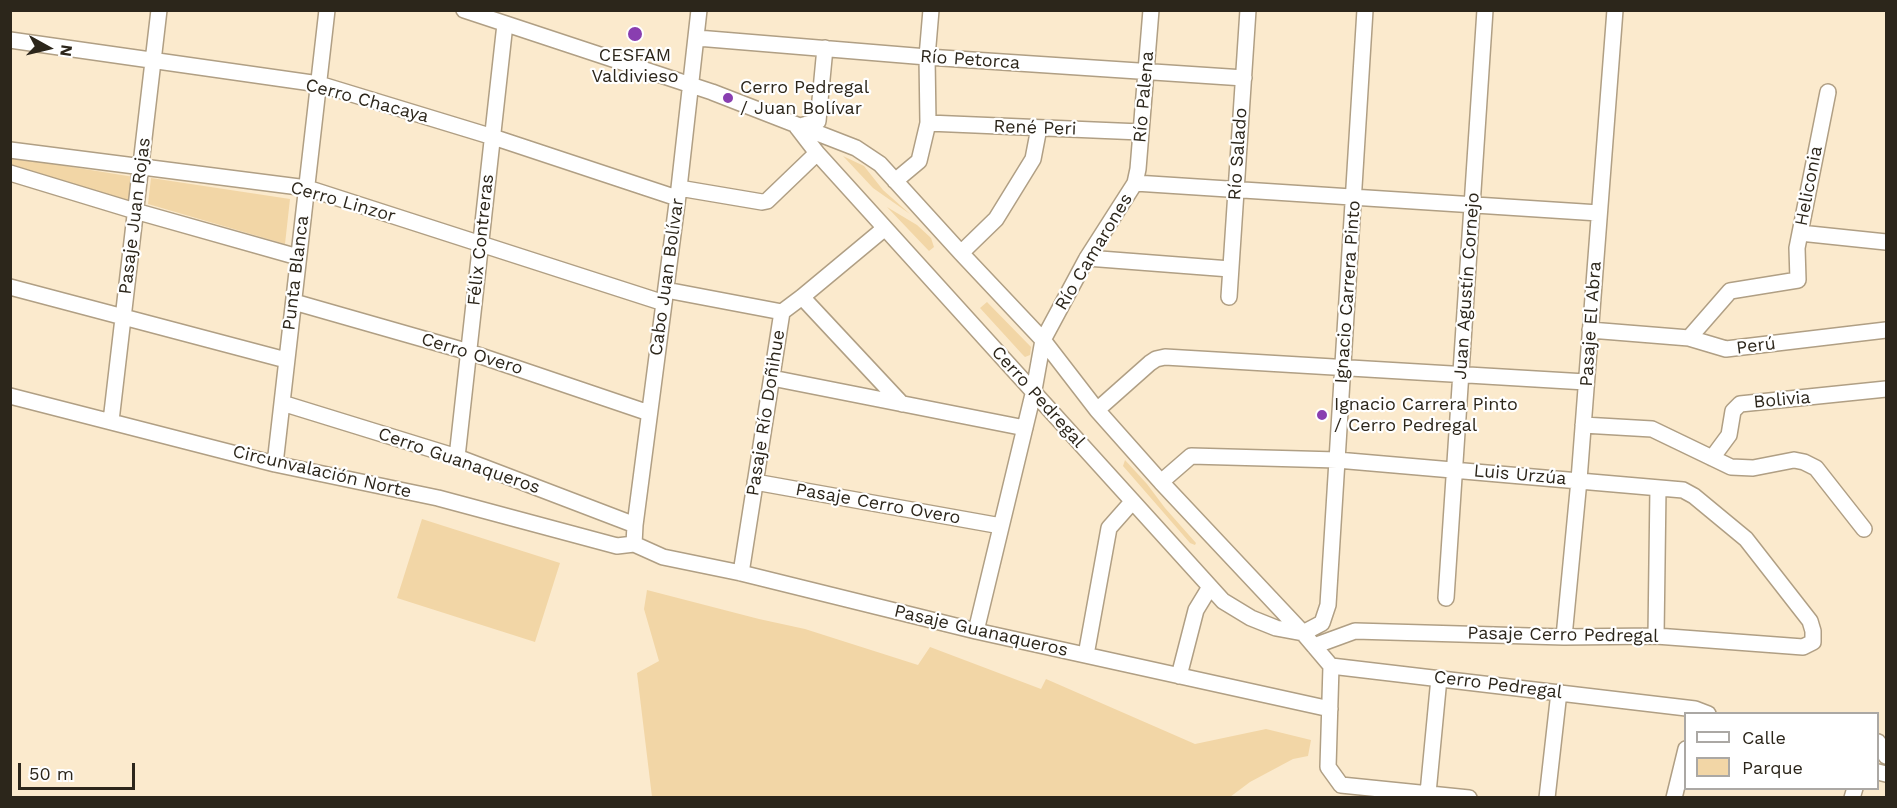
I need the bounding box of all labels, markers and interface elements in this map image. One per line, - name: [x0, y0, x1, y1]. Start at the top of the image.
- north arrow: [18, 18, 78, 78]
- marker: CESFAM Valdivieso: [626, 25, 644, 43]
- text: N: [56, 43, 77, 58]
- place label: CESFAM Valdivieso: [591, 45, 679, 88]
- street label: Río Petorca: [919, 46, 1021, 74]
- street label: Río Palena: [1129, 50, 1159, 144]
- street label: Cerro Chacaya: [303, 74, 431, 128]
- place label: Cerro Pedregal / Juan Bolívar: [740, 77, 869, 119]
- marker: Cerro Pedregal / Juan Bolívar: [721, 91, 735, 105]
- street label: Río Salado: [1224, 107, 1252, 201]
- street label: René Peri: [993, 116, 1077, 140]
- street label: Pasaje Juan Rojas: [115, 136, 155, 296]
- street label: Heliconia: [1791, 144, 1827, 228]
- street label: Félix Contreras: [463, 173, 499, 307]
- street label: Cerro Linzor: [288, 177, 398, 227]
- street label: Río Camarones: [1051, 190, 1137, 314]
- street label: Juan Agustín Cornejo: [1450, 192, 1484, 380]
- street label: Cabo Juan Bolívar: [645, 197, 689, 357]
- street label: Ignacio Carrera Pinto: [1331, 200, 1365, 384]
- street label: Punta Blanca: [278, 214, 314, 332]
- street label: Pasaje El Abra: [1576, 261, 1606, 387]
- street label: Cerro Overo: [419, 328, 525, 380]
- street label: Pasaje Río Doñihue: [742, 328, 790, 498]
- street label: Perú: [1735, 333, 1777, 359]
- street label: Cerro Pedregal: [987, 342, 1089, 452]
- street label: Bolivia: [1753, 387, 1811, 413]
- place label: Ignacio Carrera Pinto / Cerro Pedregal: [1334, 394, 1518, 436]
- marker: Ignacio Carrera Pinto / Cerro Pedregal: [1315, 408, 1329, 422]
- street label: Cerro Guanaqueros: [375, 423, 543, 499]
- street label: Circunvalación Norte: [230, 441, 414, 503]
- street label: Luis Urzúa: [1473, 460, 1567, 490]
- street label: Pasaje Cerro Overo: [794, 479, 962, 529]
- street label: Pasaje Guanaqueros: [892, 600, 1070, 662]
- street label: Pasaje Cerro Pedregal: [1467, 623, 1659, 647]
- street label: Cerro Pedregal: [1433, 666, 1563, 704]
- legend: [1684, 712, 1879, 790]
- text: Calle: [1742, 727, 1786, 748]
- scale bar: [21, 751, 138, 789]
- text: Parque: [1742, 757, 1803, 778]
- text: 50 m: [29, 763, 74, 784]

